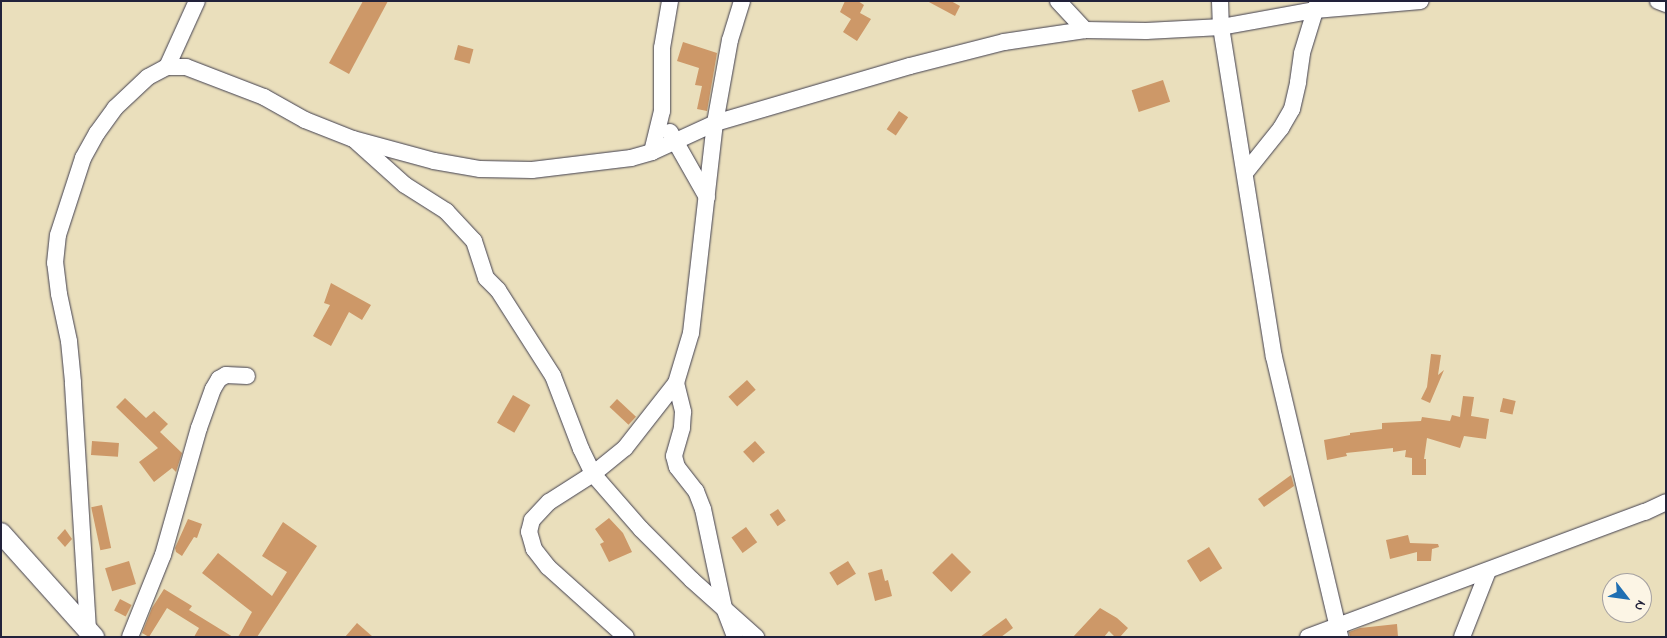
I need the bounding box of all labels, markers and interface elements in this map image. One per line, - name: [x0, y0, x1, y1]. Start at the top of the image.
- north arrow: [1602, 573, 1652, 623]
- text: N: [1628, 596, 1651, 615]

